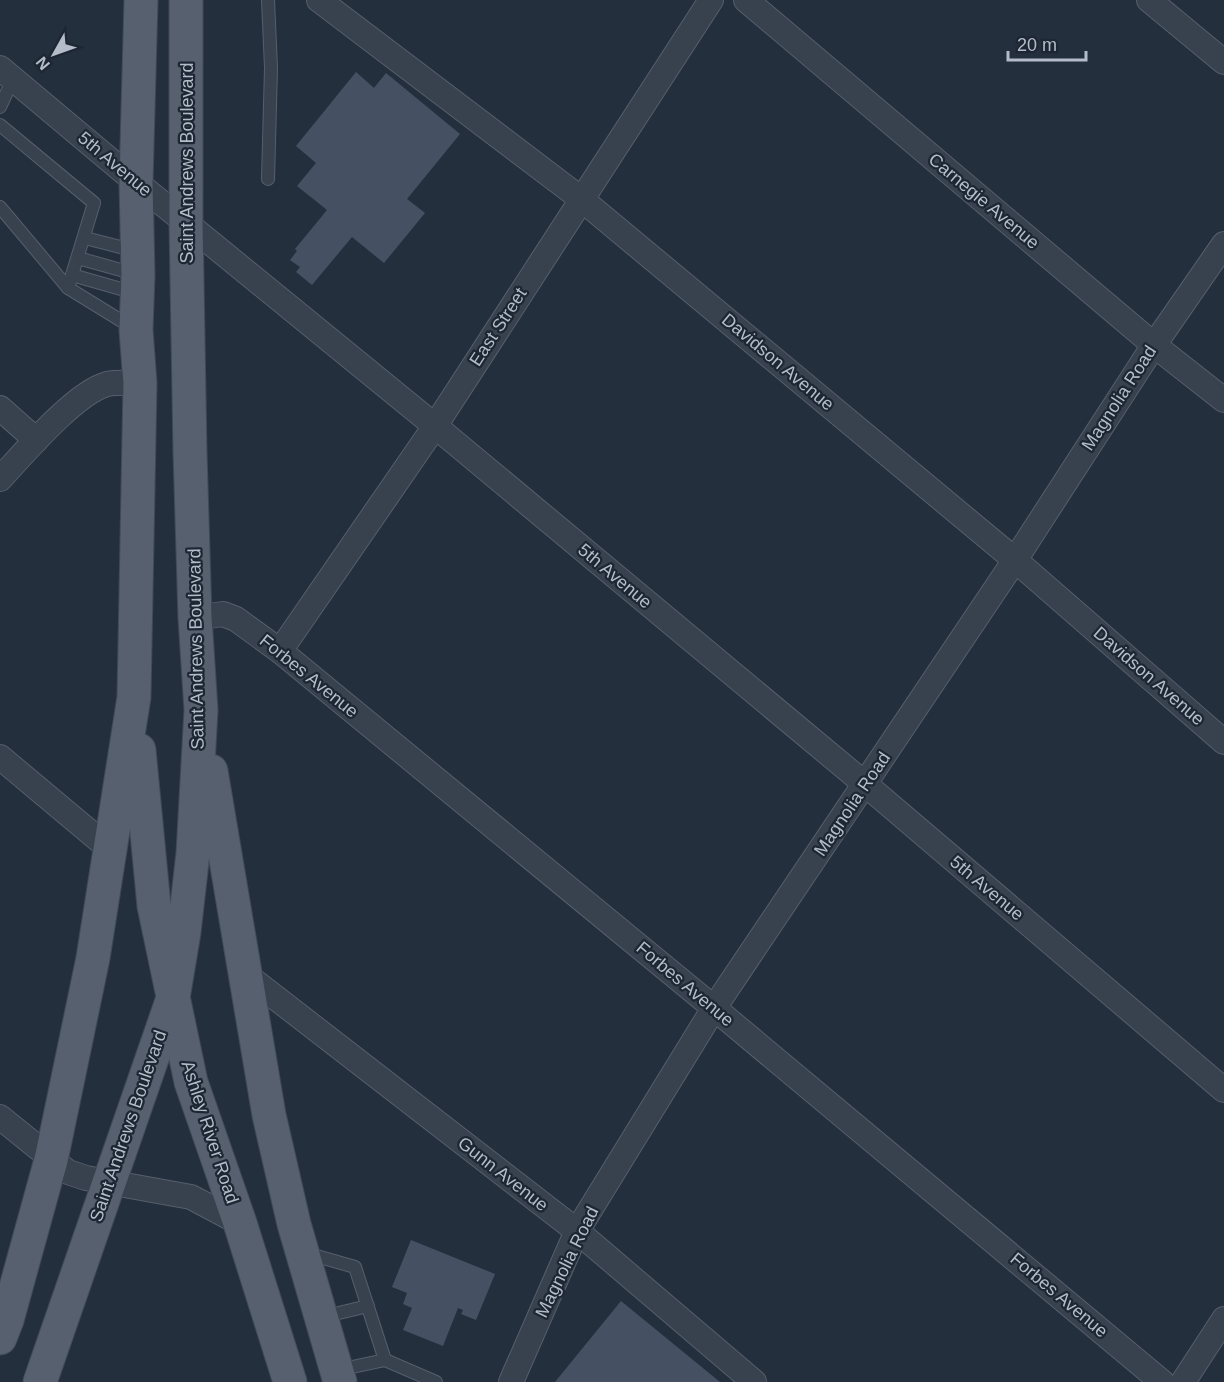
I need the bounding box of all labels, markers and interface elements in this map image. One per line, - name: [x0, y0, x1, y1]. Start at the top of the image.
- north arrow: [24, 24, 84, 84]
- scale bar: [1008, 24, 1086, 62]
- text: 20 m: [1017, 35, 1057, 55]
- text: N: [33, 53, 53, 73]
- street label: Saint Andrews Boulevard: [177, 62, 197, 264]
- street label: 5th Avenue: [74, 127, 156, 201]
- street label: Carnegie Avenue: [925, 149, 1043, 253]
- street label: East Street: [465, 284, 531, 370]
- street label: Davidson Avenue: [718, 309, 838, 415]
- street label: Magnolia Road: [1078, 342, 1160, 454]
- street label: 5th Avenue: [574, 539, 656, 613]
- street label: Saint Andrews Boulevard: [184, 548, 208, 750]
- street label: Davidson Avenue: [1090, 623, 1208, 729]
- street label: Forbes Avenue: [256, 630, 362, 722]
- street label: Magnolia Road: [810, 748, 894, 860]
- street label: 5th Avenue: [946, 851, 1028, 925]
- street label: Forbes Avenue: [632, 938, 738, 1030]
- street label: Saint Andrews Boulevard: [86, 1028, 170, 1224]
- street label: Ashley River Road: [177, 1058, 243, 1206]
- street label: Gunn Avenue: [454, 1133, 552, 1215]
- street label: Magnolia Road: [531, 1203, 603, 1321]
- street label: Forbes Avenue: [1006, 1249, 1112, 1341]

